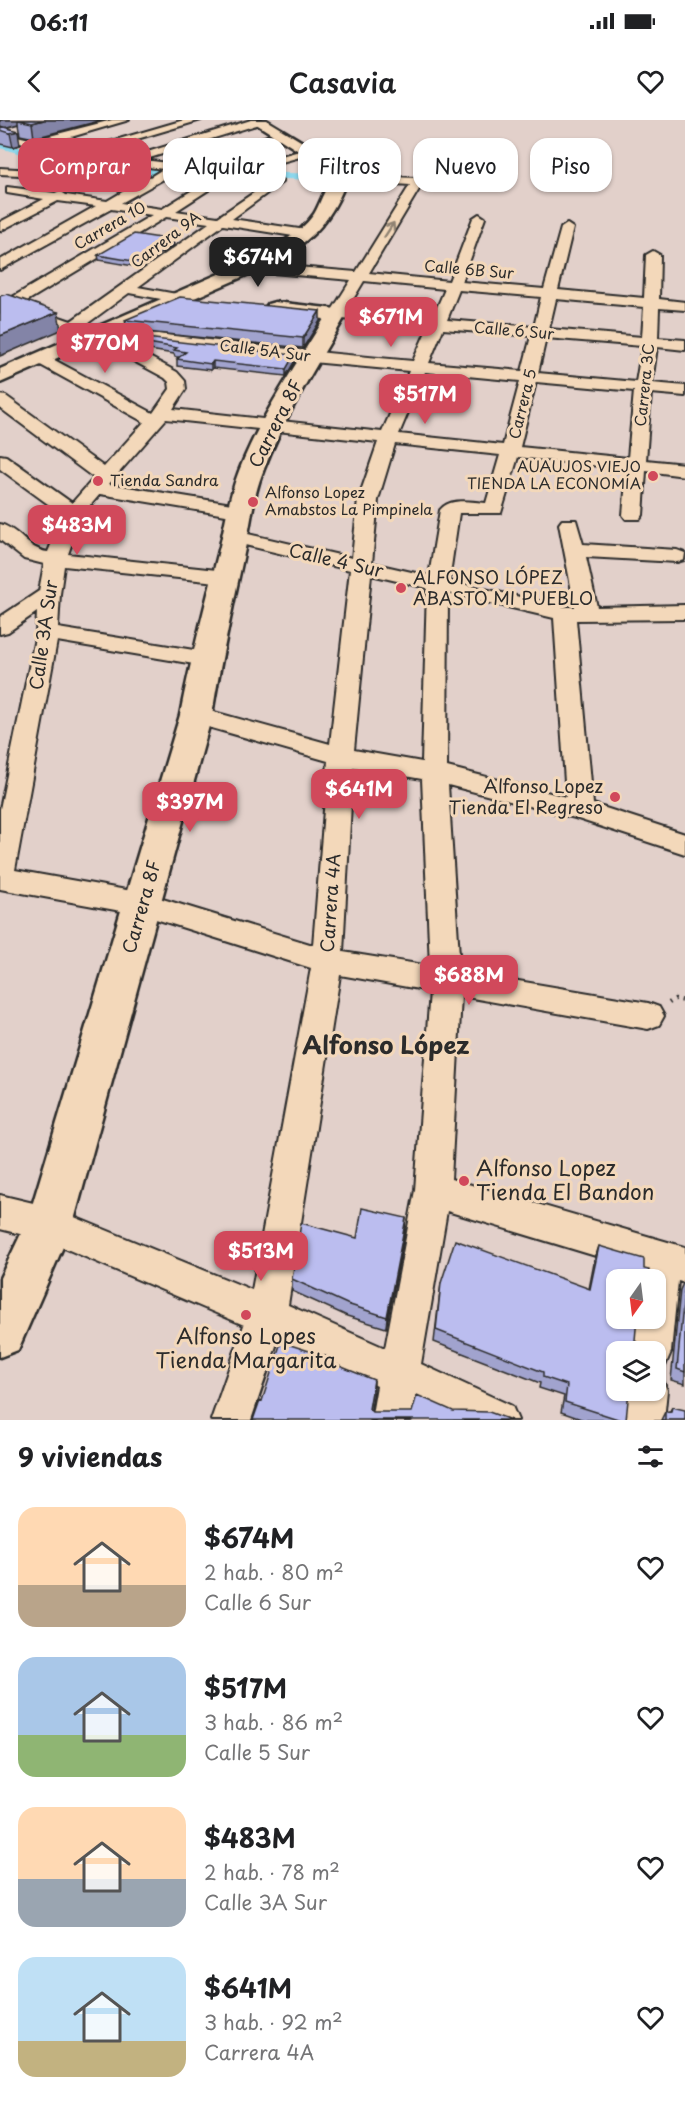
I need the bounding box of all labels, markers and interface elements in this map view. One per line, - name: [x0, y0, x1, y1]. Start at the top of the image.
- text: 06:11: [30, 5, 88, 38]
- text: Casavia: [289, 61, 396, 102]
- icon: back: [18, 65, 51, 98]
- icon: heart: [634, 65, 667, 98]
- chip: Comprar: [18, 138, 151, 192]
- chip: Alquilar: [163, 138, 286, 192]
- chip: Filtros: [298, 138, 401, 192]
- chip: Nuevo: [413, 138, 518, 192]
- chip: Piso: [530, 138, 612, 192]
- street label: Carrera 10: [69, 195, 149, 255]
- street label: Carrera 9A: [125, 205, 205, 273]
- one-way arrow: [383, 223, 395, 239]
- pin: $674M: [216, 237, 300, 288]
- text: $674M: [223, 241, 293, 271]
- street label: Calle 6B Sur: [423, 253, 515, 284]
- pin: $671M: [349, 297, 433, 348]
- text: $671M: [359, 301, 423, 331]
- street label: Calle 6 Sur: [473, 315, 555, 344]
- pin: $770M: [63, 323, 147, 374]
- text: $770M: [71, 327, 139, 357]
- street label: Calle 5A Sur: [218, 333, 312, 367]
- street label: Carrera 3C: [628, 342, 659, 428]
- street label: Carrera 5: [502, 366, 541, 441]
- pin: $517M: [383, 374, 467, 425]
- street label: Carrera 8F: [241, 375, 308, 472]
- text: $517M: [393, 378, 457, 408]
- place label: AUAUJOS VIEJO TIENDA LA ECONOMÍA: [467, 454, 641, 494]
- place label: Tienda Sandra: [110, 468, 219, 491]
- marker: AUAUJOS VIEJO TIENDA LA ECONOMÍA: [646, 469, 660, 483]
- marker: Tienda Sandra: [91, 474, 105, 488]
- place label: Alfonso Lopez Amabstos La Pimpinela: [265, 480, 433, 520]
- marker: Alfonso Lopez Amabstos La Pimpinela: [246, 495, 260, 509]
- pin: $483M: [35, 505, 119, 556]
- text: $483M: [42, 509, 112, 539]
- street label: Calle 4 Sur: [286, 536, 387, 584]
- place label: ALFONSO LÓPEZ ABASTO MI PUEBLO: [413, 563, 593, 611]
- street label: Calle 3A Sur: [21, 577, 64, 691]
- marker: ALFONSO LÓPEZ ABASTO MI PUEBLO: [394, 581, 408, 595]
- pin: $641M: [317, 769, 401, 820]
- place label: Alfonso Lopez Tienda El Regreso: [449, 772, 603, 820]
- text: $641M: [325, 773, 393, 803]
- pin: $397M: [148, 782, 232, 833]
- text: $397M: [156, 786, 224, 816]
- marker: Alfonso Lopez Tienda El Regreso: [608, 790, 622, 804]
- street label: Carrera 4A: [313, 852, 346, 953]
- street label: Carrera 8F: [114, 857, 167, 956]
- pin: $688M: [427, 955, 511, 1006]
- text: $688M: [434, 959, 504, 989]
- district label: Alfonso López: [302, 1026, 470, 1062]
- place label: Alfonso Lopez Tienda El Bandon: [476, 1151, 654, 1207]
- marker: Alfonso Lopez Tienda El Bandon: [457, 1174, 471, 1188]
- pin: $513M: [219, 1231, 303, 1282]
- text: $513M: [228, 1235, 294, 1265]
- north arrow: [606, 1269, 666, 1329]
- map controls: [606, 1269, 666, 1401]
- marker: Alfonso Lopes Tienda Margarita: [239, 1308, 253, 1322]
- place label: Alfonso Lopes Tienda Margarita: [155, 1319, 337, 1375]
- button: layers: [606, 1341, 666, 1401]
- text: 9 viviendas: [18, 1437, 163, 1476]
- icon: filters: [634, 1440, 667, 1473]
- text: $674M: [204, 1518, 294, 1557]
- icon: home: [66, 1531, 138, 1603]
- icon: heart: [634, 1551, 667, 1584]
- text: 2 hab. · 80 m²: [204, 1557, 344, 1587]
- text: Calle 6 Sur: [204, 1587, 311, 1617]
- text: $517M: [204, 1668, 287, 1707]
- icon: home: [66, 1681, 138, 1753]
- icon: heart: [634, 1701, 667, 1734]
- text: 3 hab. · 86 m²: [204, 1707, 343, 1737]
- text: Calle 5 Sur: [204, 1737, 310, 1767]
- text: $483M: [204, 1818, 296, 1857]
- icon: home: [66, 1831, 138, 1903]
- icon: heart: [634, 1851, 667, 1884]
- text: 2 hab. · 78 m²: [204, 1857, 340, 1887]
- text: Calle 3A Sur: [204, 1887, 327, 1917]
- text: $641M: [204, 1968, 292, 2007]
- icon: home: [66, 1981, 138, 2053]
- icon: heart: [634, 2001, 667, 2034]
- text: 3 hab. · 92 m²: [204, 2007, 343, 2037]
- text: Carrera 4A: [204, 2037, 314, 2067]

